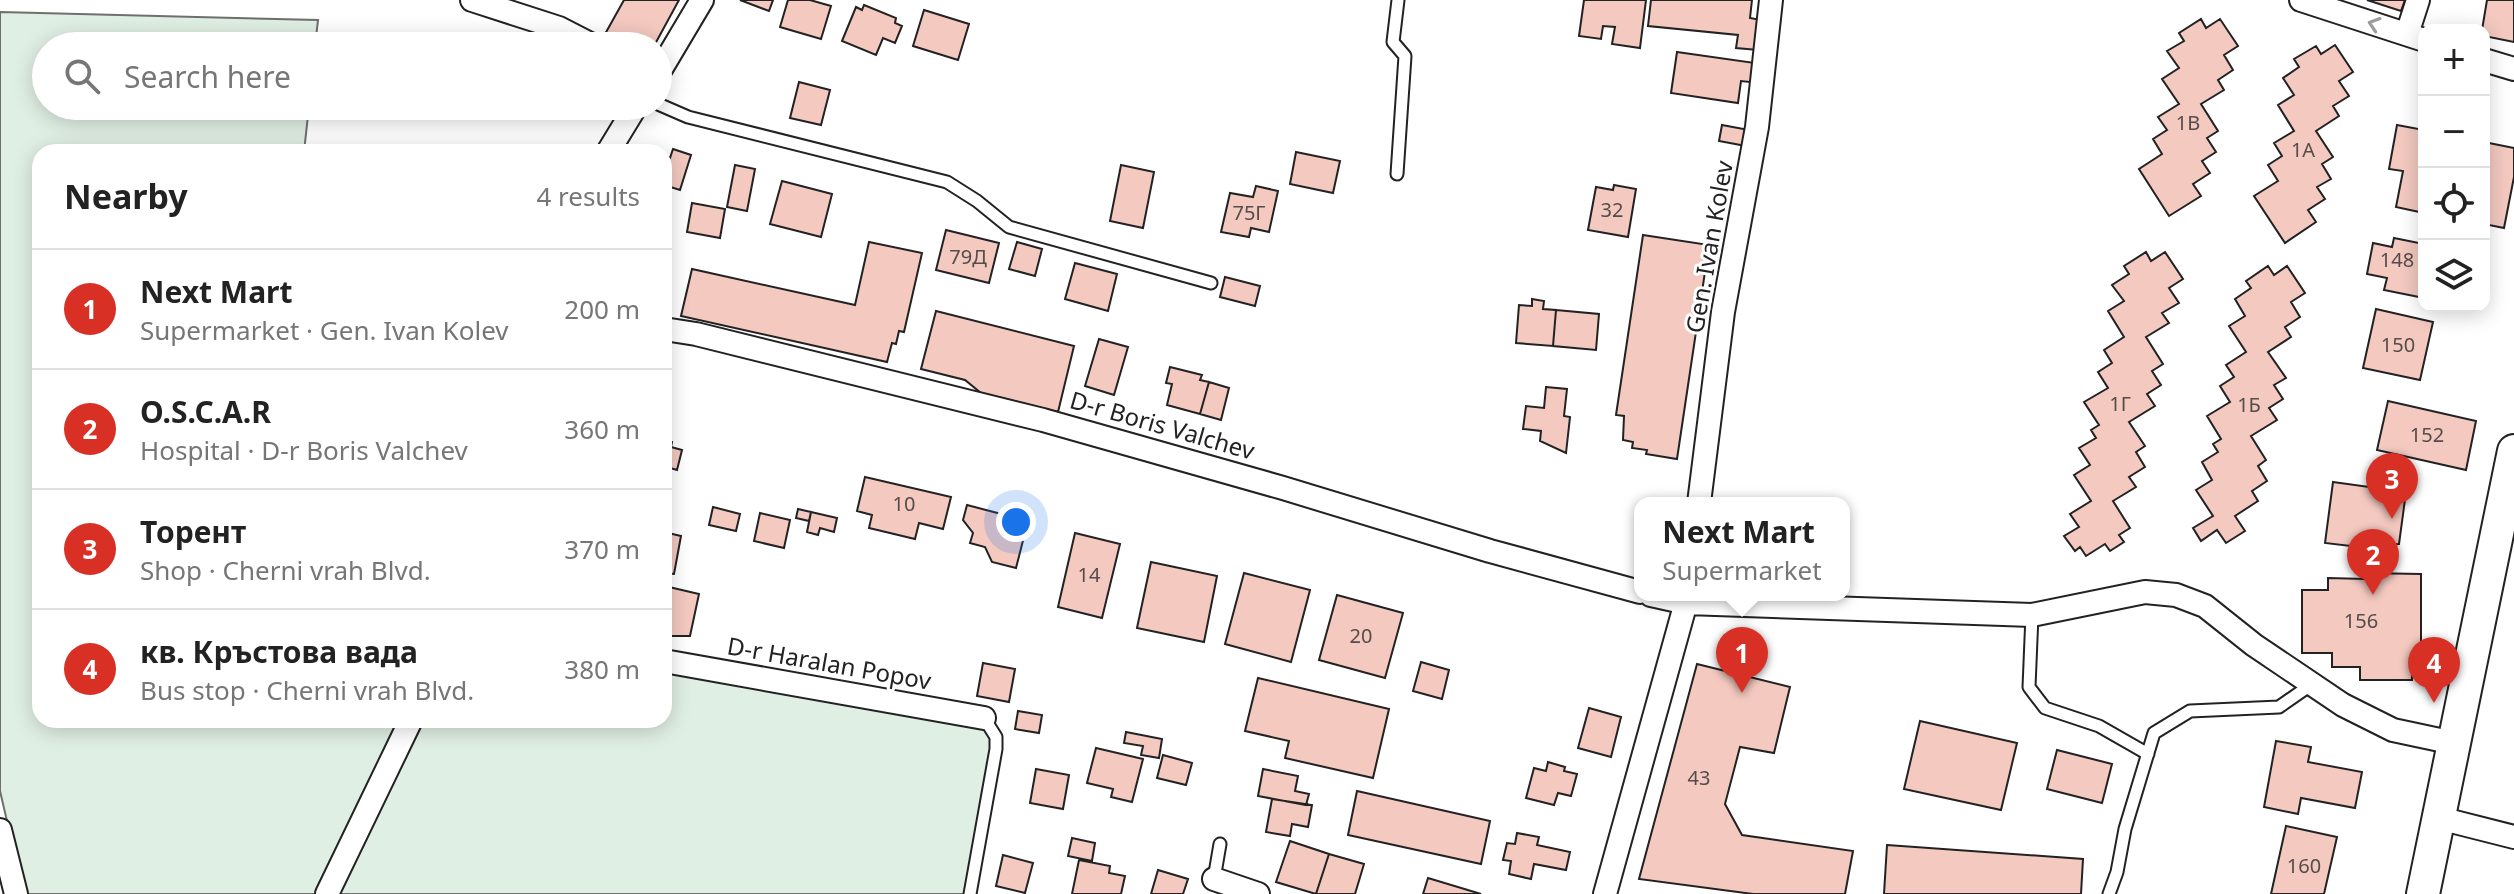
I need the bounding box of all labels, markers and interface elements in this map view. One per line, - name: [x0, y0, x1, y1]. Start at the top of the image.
- one-way arrow: [2367, 17, 2381, 33]
- map controls: [2418, 24, 2490, 312]
- button: +: [2418, 24, 2490, 96]
- search box: [32, 32, 672, 120]
- icon: search: [60, 54, 104, 98]
- text: Search here: [124, 56, 291, 97]
- button: −: [2418, 96, 2490, 168]
- house number: 1В: [2176, 109, 2200, 136]
- house number: 1А: [2291, 136, 2315, 163]
- street label: Gen. Ivan Kolev: [1677, 157, 1740, 335]
- button: locate: [2418, 168, 2490, 240]
- text: Nearby: [64, 173, 188, 219]
- text: 4 results: [536, 178, 640, 214]
- house number: 32: [1601, 196, 1623, 223]
- house number: 75Г: [1232, 199, 1266, 226]
- button: layers: [2418, 240, 2490, 312]
- house number: 79Д: [949, 243, 987, 270]
- house number: 148: [2380, 246, 2414, 273]
- text: Next Mart: [140, 271, 293, 312]
- text: 1: [83, 291, 97, 327]
- text: 200 m: [564, 291, 640, 327]
- text: Supermarket · Gen. Ivan Kolev: [140, 312, 509, 348]
- house number: 150: [2381, 331, 2415, 358]
- street label: D-r Boris Valchev: [1066, 382, 1259, 467]
- house number: 1Г: [2109, 390, 2131, 417]
- text: O.S.C.A.R: [140, 391, 271, 432]
- house number: 1Б: [2237, 391, 2261, 418]
- text: 2: [83, 411, 97, 447]
- text: 360 m: [564, 411, 640, 447]
- house number: 152: [2410, 421, 2444, 448]
- text: Hospital · D-r Boris Valchev: [140, 432, 468, 468]
- pin: 3: [2366, 453, 2418, 519]
- house number: 10: [893, 490, 915, 517]
- popup: [1634, 497, 1850, 601]
- your location: [996, 502, 1036, 542]
- text: Торент: [140, 511, 246, 552]
- text: Next Mart: [1662, 511, 1815, 552]
- pin: 2: [2347, 529, 2399, 595]
- text: 3: [83, 531, 97, 567]
- text: 370 m: [564, 531, 640, 567]
- text: Shop · Cherni vrah Blvd.: [140, 552, 431, 588]
- text: Supermarket: [1662, 552, 1822, 588]
- house number: 14: [1078, 561, 1101, 588]
- house number: 156: [2344, 607, 2378, 634]
- house number: 20: [1350, 622, 1372, 649]
- pin: 1: [1716, 627, 1768, 693]
- street label: D-r Haralan Popov: [725, 628, 935, 697]
- text: кв. Кръстова вада: [140, 631, 418, 672]
- pin: 4: [2408, 637, 2460, 703]
- text: 4: [83, 651, 97, 687]
- text: 380 m: [564, 651, 640, 687]
- text: Bus stop · Cherni vrah Blvd.: [140, 672, 474, 708]
- house number: 43: [1688, 764, 1710, 791]
- house number: 160: [2287, 852, 2321, 879]

